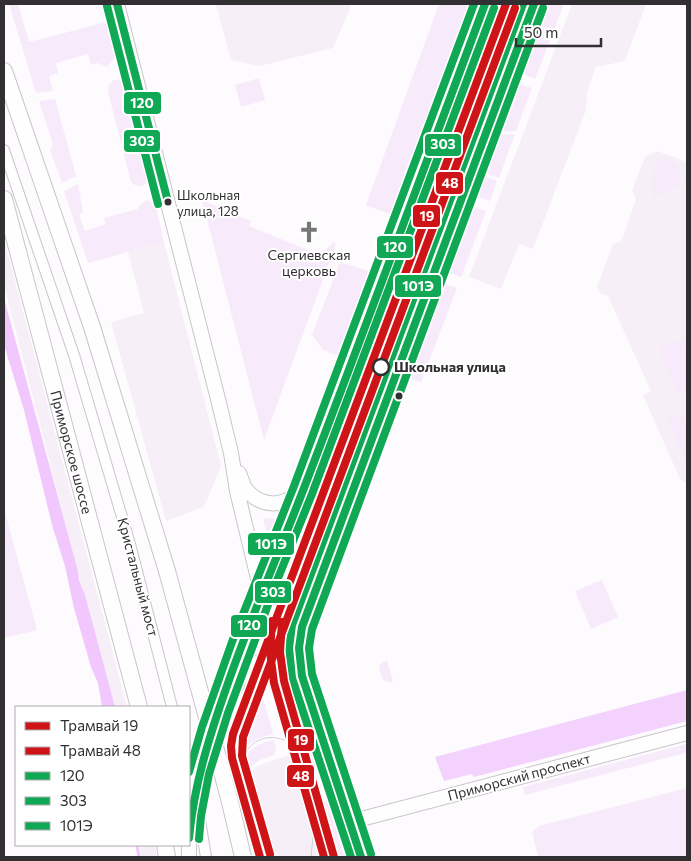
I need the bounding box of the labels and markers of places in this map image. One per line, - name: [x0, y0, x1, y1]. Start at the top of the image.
- place label: Школьная улица, 128: [177, 187, 240, 219]
- marker: Школьная улица, 128: [163, 197, 173, 207]
- church icon: Сергиевская церковь: [296, 219, 322, 245]
- place label: Сергиевская церковь: [267, 246, 351, 279]
- marker: Школьная улица: [372, 358, 390, 376]
- place label: Школьная улица: [394, 358, 506, 375]
- unlabelled marker: [394, 391, 404, 401]

